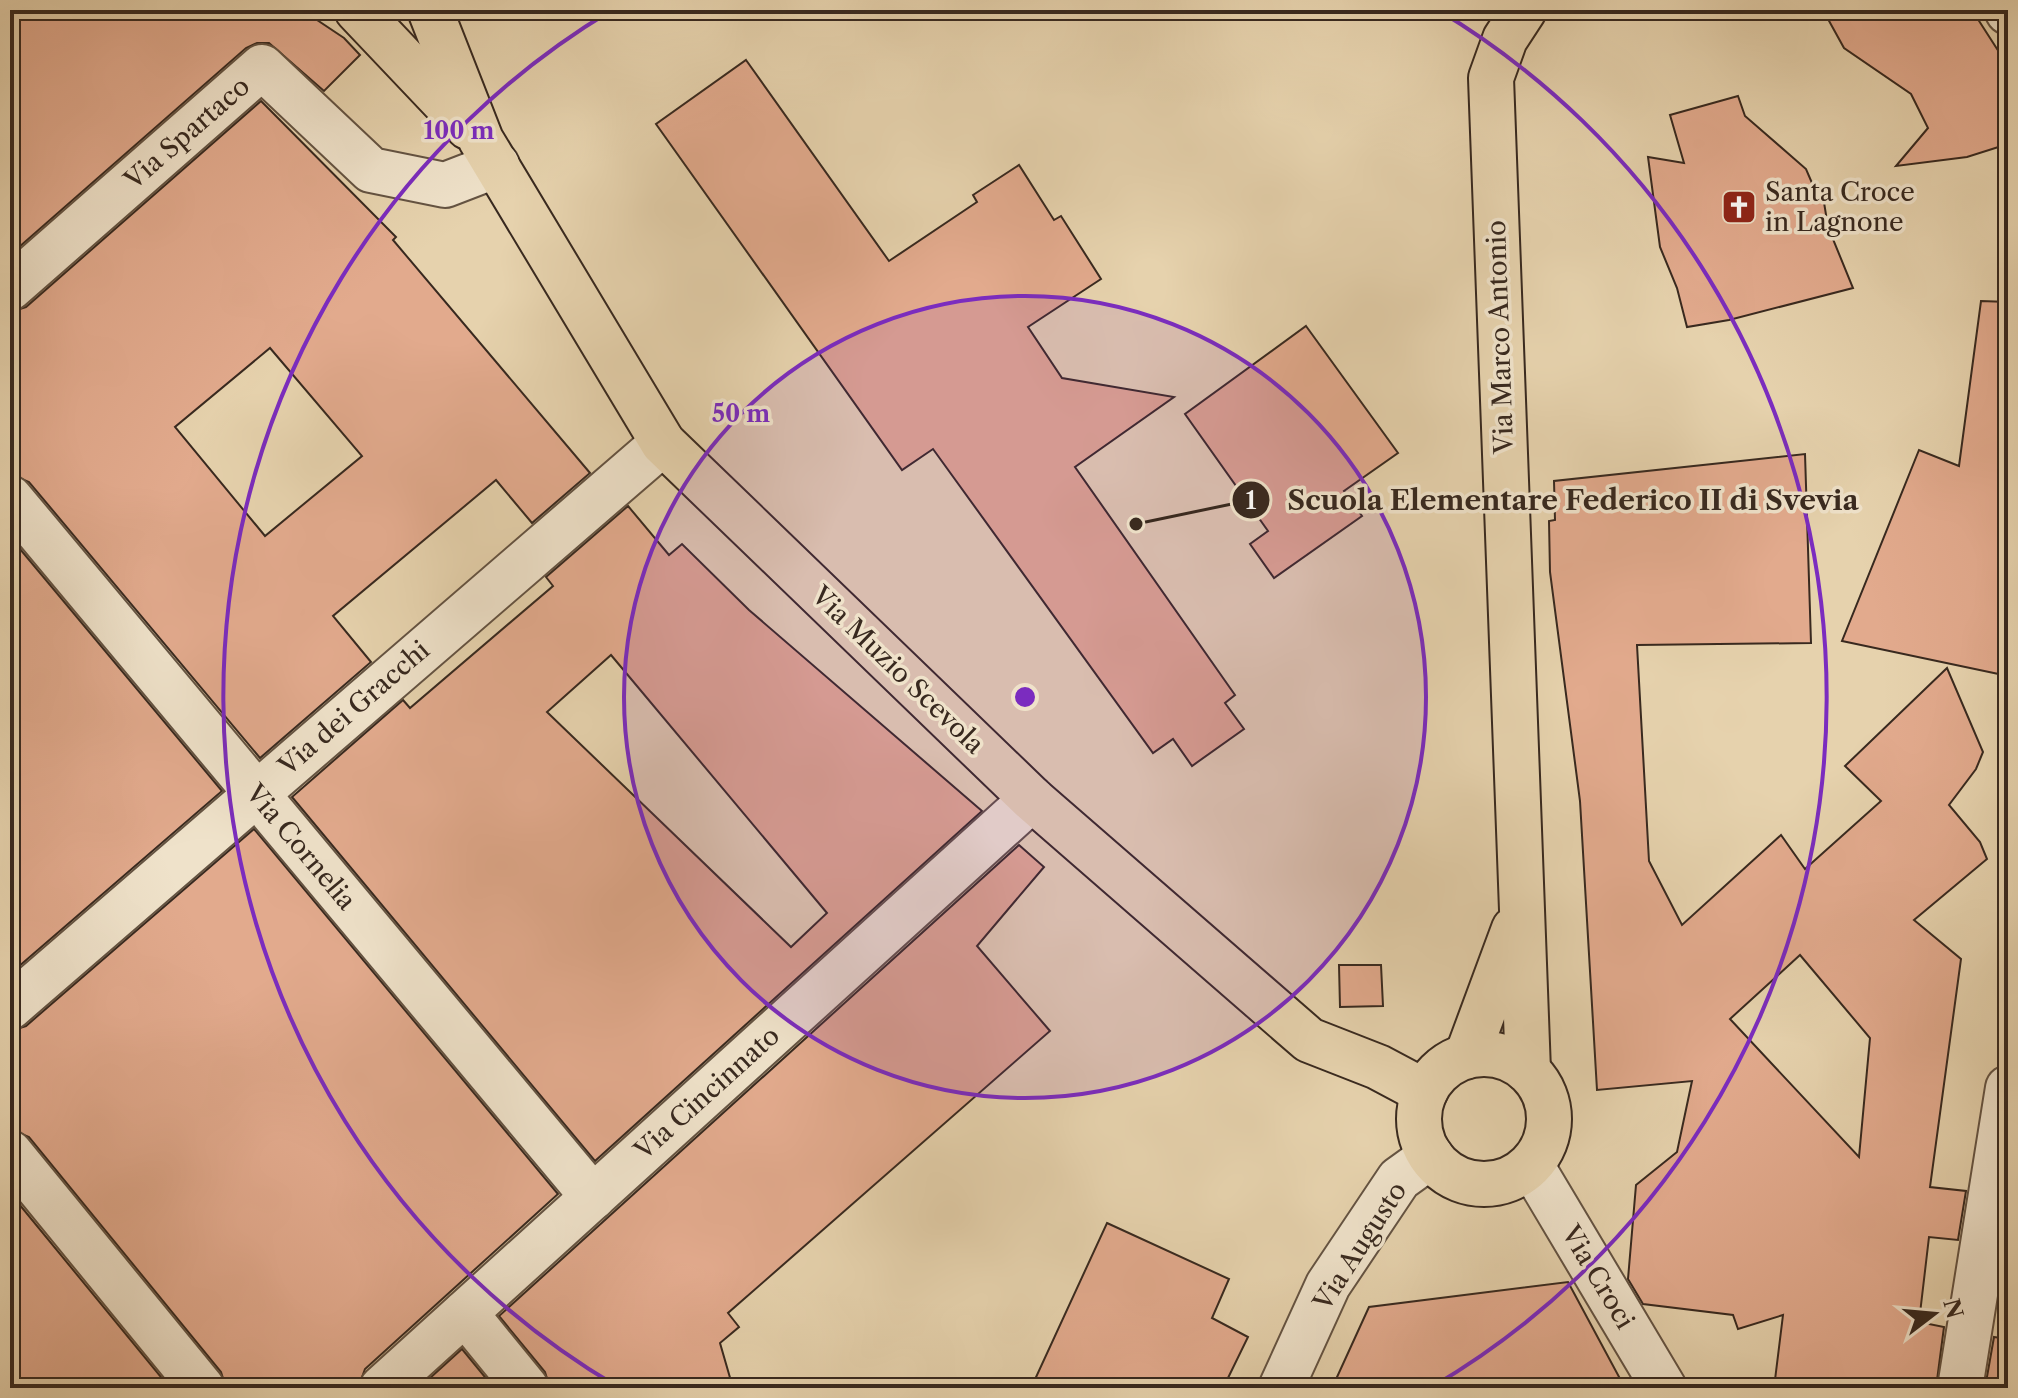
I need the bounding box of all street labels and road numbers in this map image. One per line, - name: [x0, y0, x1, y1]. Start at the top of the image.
- street label: Via Spartaco: [117, 70, 256, 197]
- street label: Via Marco Antonio: [1480, 220, 1520, 455]
- street label: Via Muzio Scevola: [804, 579, 991, 761]
- street label: Via dei Gracchi: [271, 634, 436, 783]
- street label: Via Cornelia: [239, 777, 363, 917]
- street label: Via Cincinnato: [627, 1019, 786, 1167]
- street label: Via Augusto: [1306, 1176, 1413, 1317]
- street label: Via Croci: [1554, 1219, 1641, 1335]

